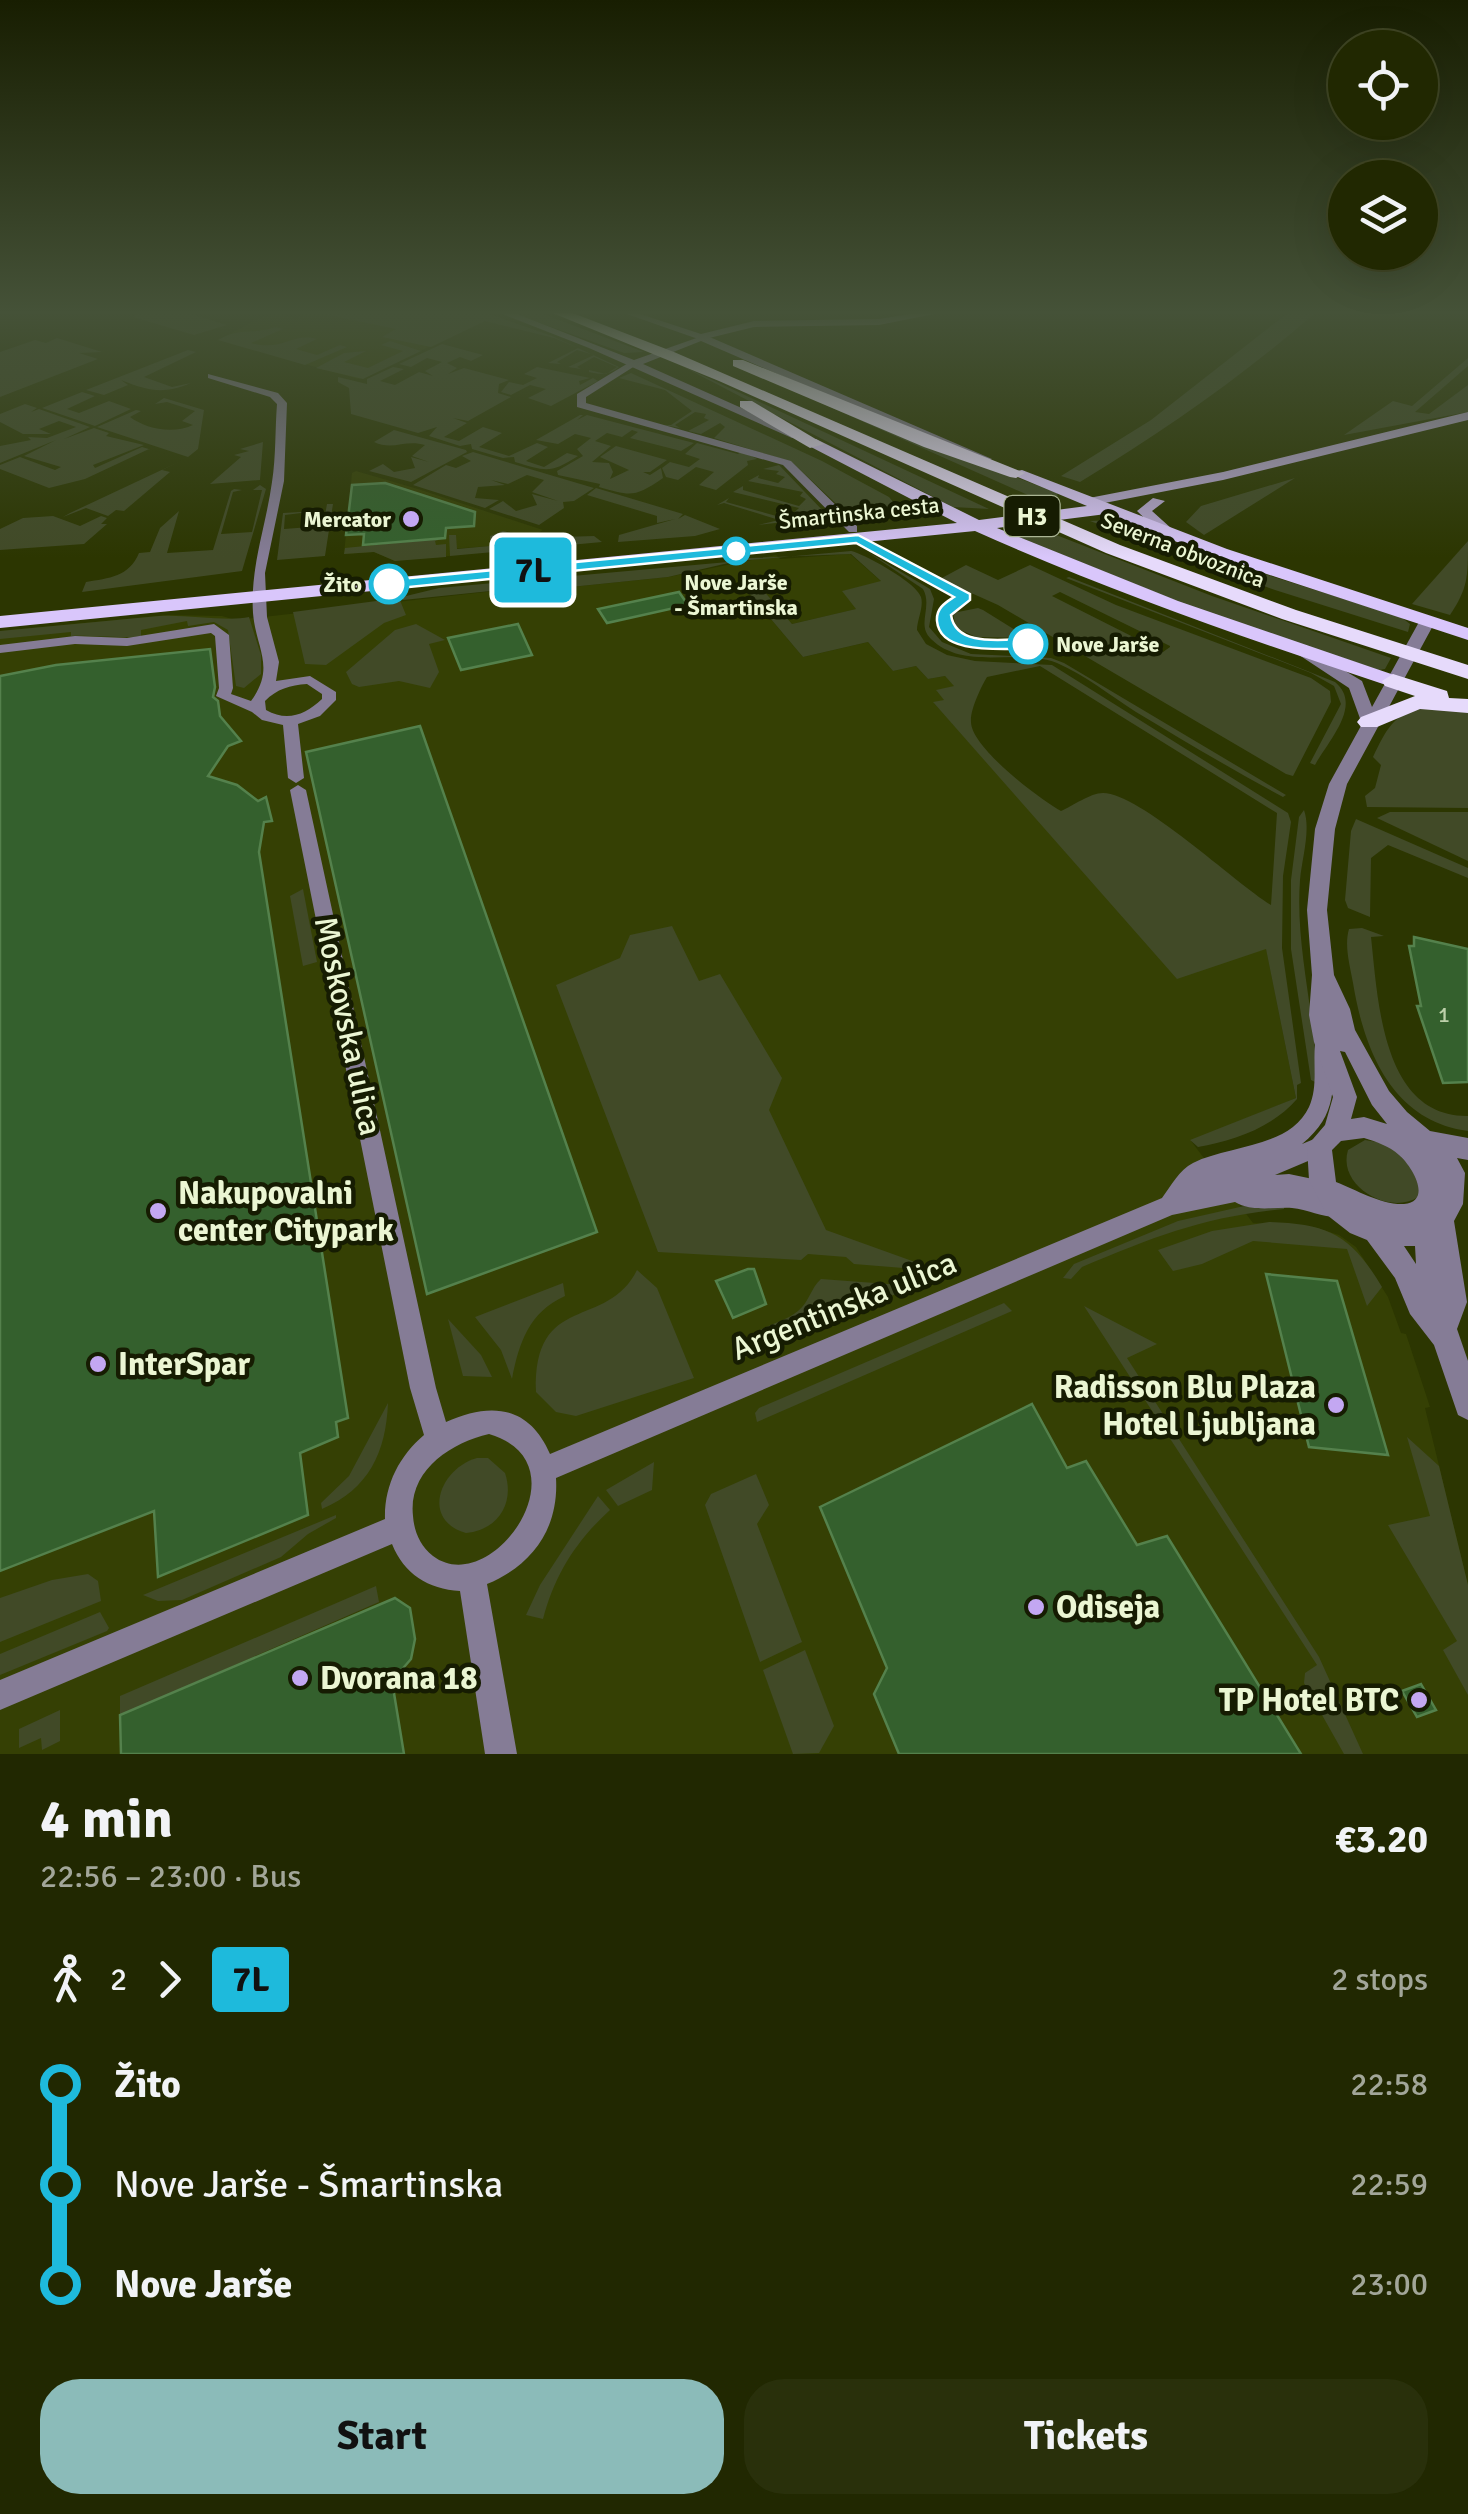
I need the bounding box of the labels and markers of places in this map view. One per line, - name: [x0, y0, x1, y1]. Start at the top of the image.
- place label: Mercator: [303, 506, 391, 533]
- marker: Mercator: [400, 508, 422, 530]
- marker: Nove Jarše - Šmartinska: [723, 538, 749, 564]
- marker: Žito: [370, 565, 408, 603]
- place label: Nove Jarše - Šmartinska: [674, 569, 798, 621]
- place label: Žito: [323, 571, 362, 598]
- marker: Nove Jarše: [1009, 625, 1047, 663]
- place label: Nove Jarše: [1056, 631, 1159, 658]
- place label: Nakupovalni center Citypark: [178, 1174, 394, 1250]
- marker: Nakupovalni center Citypark: [147, 1200, 169, 1222]
- place label: InterSpar: [118, 1345, 250, 1384]
- marker: InterSpar: [87, 1353, 109, 1375]
- place label: Radisson Blu Plaza Hotel Ljubljana: [1054, 1368, 1316, 1444]
- marker: Radisson Blu Plaza Hotel Ljubljana: [1325, 1394, 1347, 1416]
- place label: Odiseja: [1056, 1588, 1160, 1627]
- marker: Odiseja: [1025, 1596, 1047, 1618]
- place label: Dvorana 18: [320, 1659, 477, 1698]
- marker: Dvorana 18: [289, 1667, 311, 1689]
- place label: TP Hotel BTC: [1219, 1681, 1399, 1720]
- marker: TP Hotel BTC: [1408, 1689, 1430, 1711]

